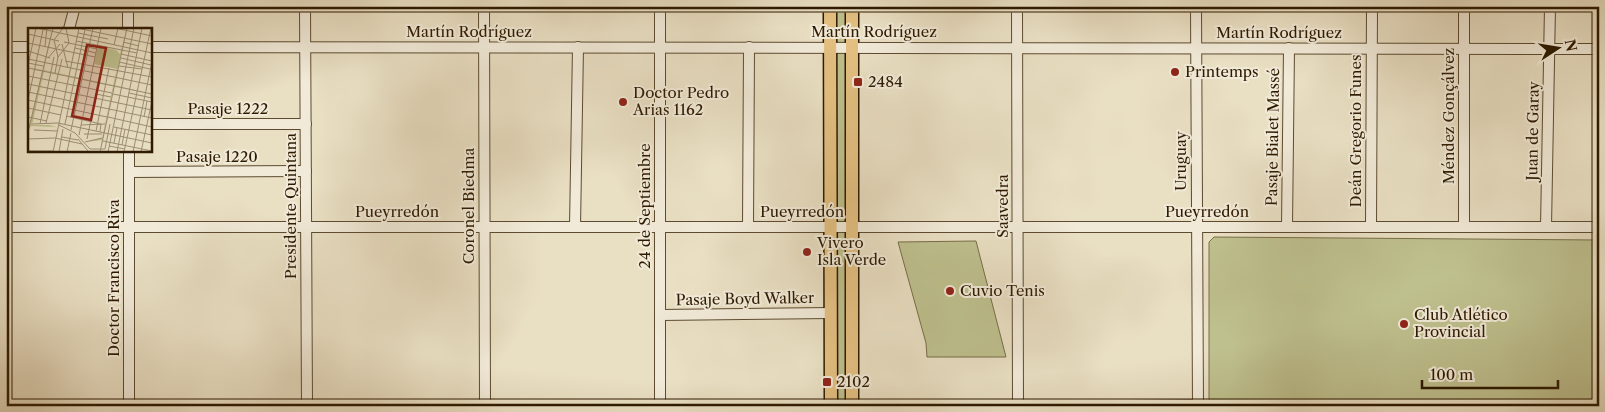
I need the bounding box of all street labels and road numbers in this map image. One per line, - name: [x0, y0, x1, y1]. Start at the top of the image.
- street label: Martín Rodríguez: [406, 22, 532, 41]
- street label: Martín Rodríguez: [811, 22, 937, 41]
- street label: Martín Rodríguez: [1216, 23, 1342, 42]
- street label: Méndez Gonçálvez: [1439, 47, 1458, 184]
- street label: Deán Gregorio Funes: [1346, 55, 1365, 207]
- street label: Pasaje Bialet Massé: [1262, 68, 1283, 206]
- street label: Juan de Garay: [1522, 81, 1543, 183]
- street label: Pasaje 1222: [188, 99, 268, 118]
- street label: Uruguay: [1171, 130, 1190, 191]
- street label: Presidente Quintana: [281, 133, 300, 279]
- street label: 24 de Septiembre: [635, 143, 654, 269]
- street label: Pasaje 1220: [176, 147, 258, 166]
- street label: Coronel Biedma: [459, 148, 478, 264]
- street label: Saavedra: [993, 174, 1012, 238]
- street label: Doctor Francisco Riva: [104, 199, 123, 357]
- street label: Pueyrredón: [355, 202, 440, 221]
- street label: Pueyrredón: [760, 202, 845, 221]
- street label: Pueyrredón: [1165, 202, 1250, 221]
- street label: Pasaje Boyd Walker: [675, 288, 815, 309]

